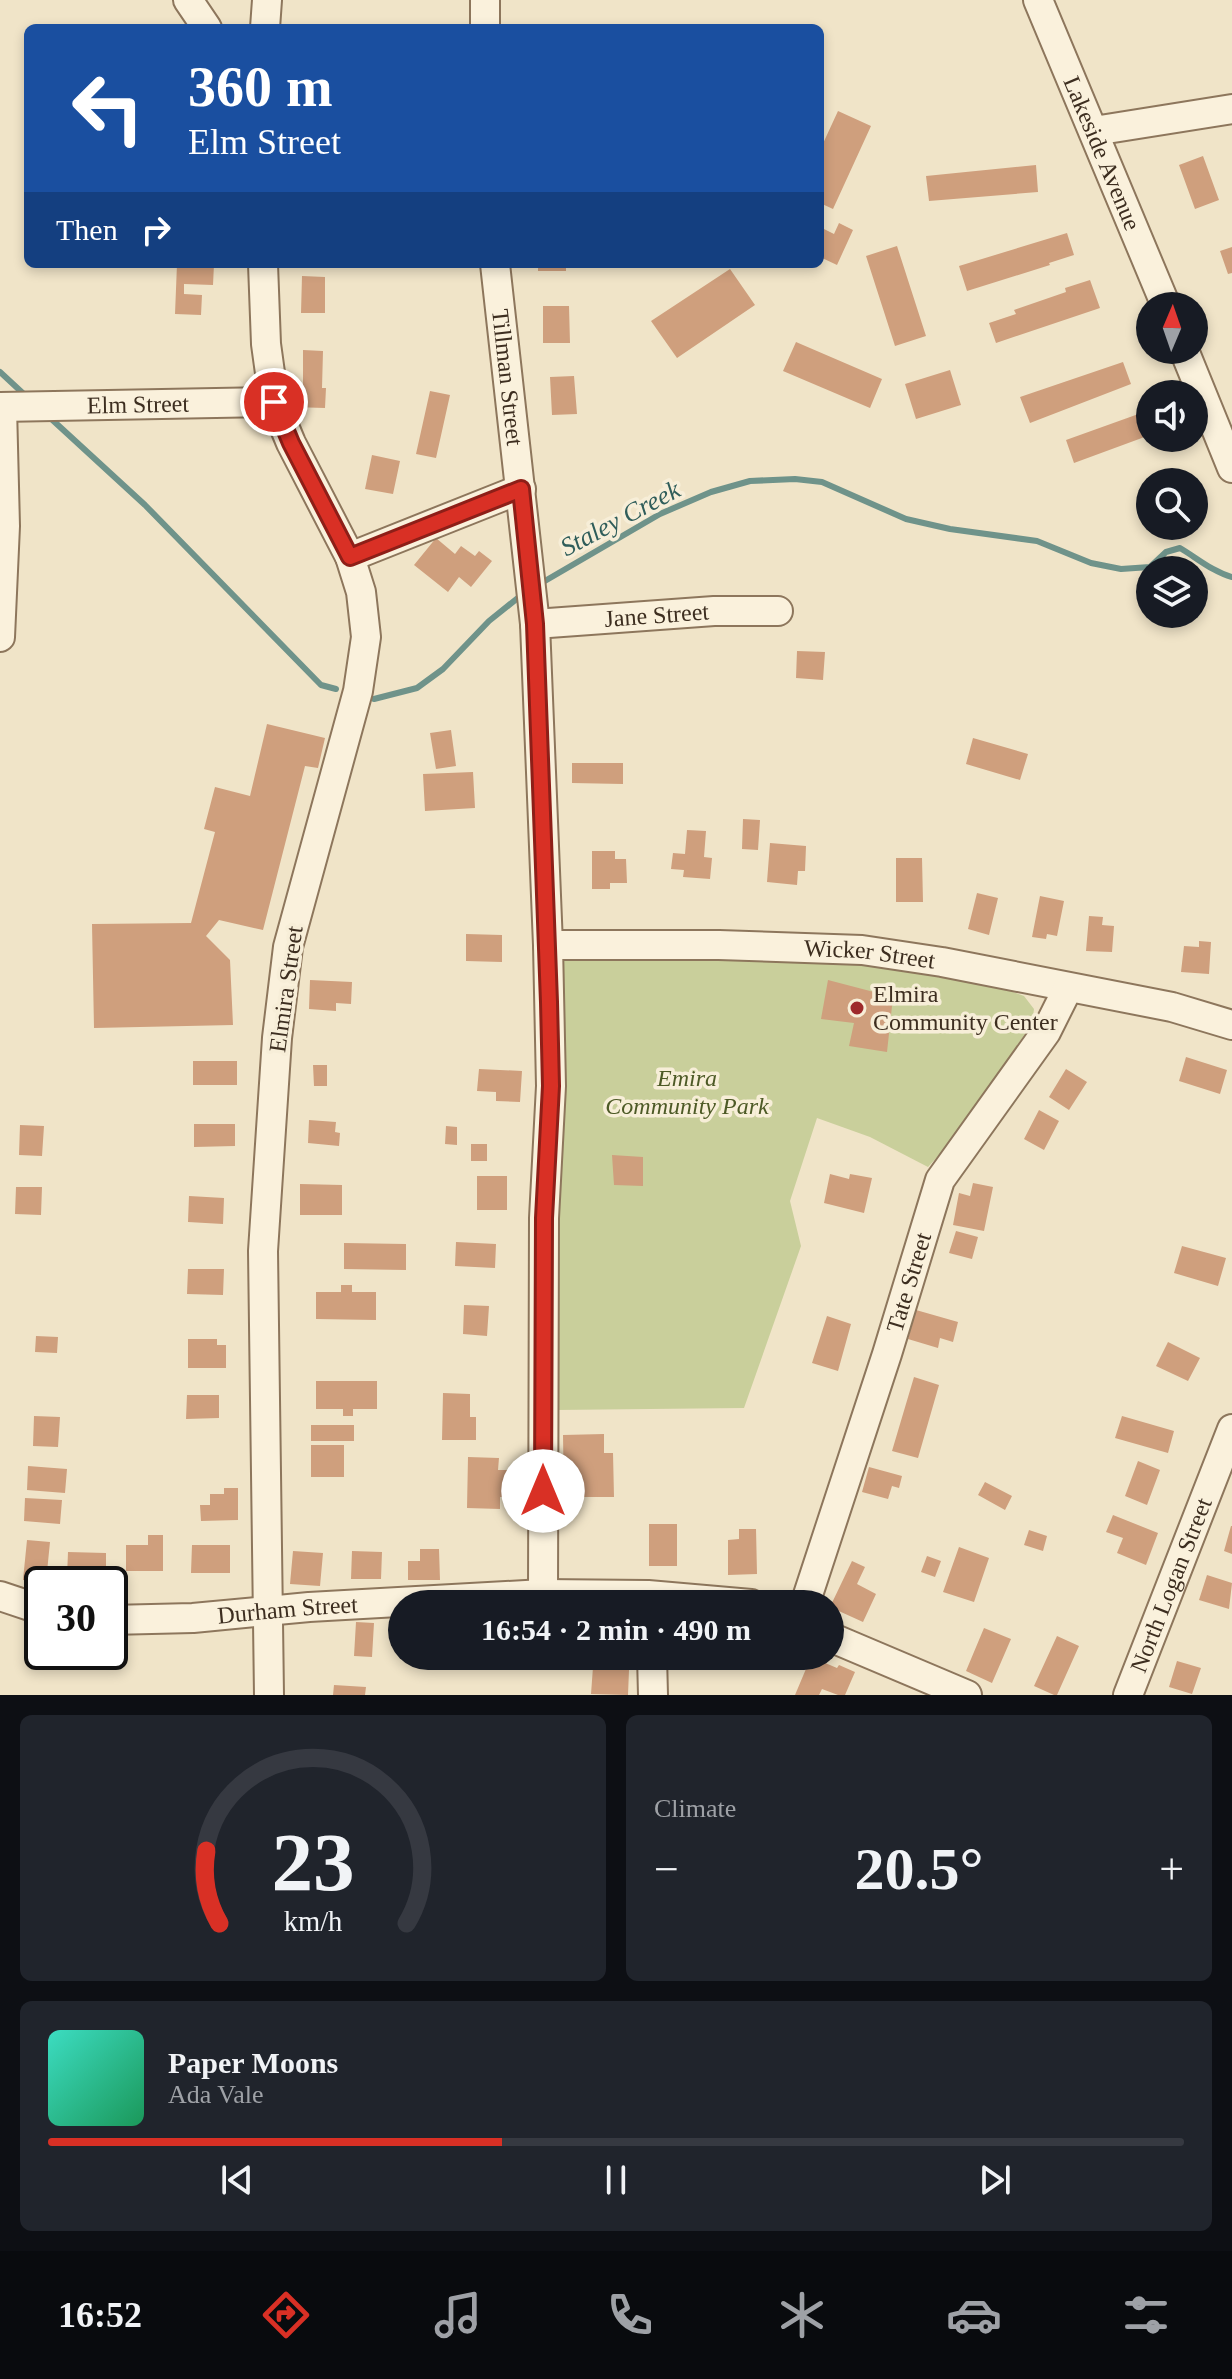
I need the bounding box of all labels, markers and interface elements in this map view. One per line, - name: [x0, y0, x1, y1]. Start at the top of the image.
- icon: left: [56, 56, 160, 160]
- text: 360 m: [188, 56, 333, 118]
- street label: Lakeside Avenue: [1058, 72, 1146, 234]
- text: Elm Street: [188, 122, 341, 162]
- icon: right: [134, 208, 178, 252]
- text: Then: [56, 213, 118, 246]
- north arrow: [1136, 292, 1208, 364]
- map controls: [1136, 292, 1208, 628]
- street label: Tillman Street: [487, 308, 528, 447]
- pin: [240, 368, 308, 436]
- icon: arrive: [252, 380, 296, 424]
- button: sound: [1136, 380, 1208, 452]
- street label: Elm Street: [87, 391, 190, 418]
- button: search: [1136, 468, 1208, 540]
- water label: Staley Creek: [556, 475, 685, 562]
- button: layers: [1136, 556, 1208, 628]
- street label: Jane Street: [604, 598, 710, 632]
- street label: Elmira Street: [264, 924, 308, 1054]
- street label: Wicker Street: [804, 935, 937, 974]
- place label: Elmira Community Center: [873, 981, 1058, 1035]
- marker: Elmira Community Center: [848, 999, 866, 1017]
- park label: Emira Community Park: [605, 1065, 769, 1119]
- street label: Tate Street: [881, 1229, 936, 1335]
- position arrow: [501, 1449, 585, 1533]
- street label: North Logan Street: [1125, 1494, 1217, 1676]
- speed limit sign: 30: [24, 1566, 128, 1670]
- street label: Durham Street: [216, 1591, 359, 1629]
- text: 16:54 · 2 min · 490 m: [481, 1613, 751, 1646]
- text: Climate: [654, 1794, 736, 1823]
- text: 23: [271, 1816, 355, 1908]
- text: 20.5°: [855, 1836, 984, 1902]
- text: −: [654, 1845, 679, 1894]
- text: +: [1159, 1845, 1184, 1894]
- text: km/h: [284, 1906, 342, 1937]
- text: Paper Moons: [168, 2046, 338, 2079]
- text: Ada Vale: [168, 2080, 264, 2109]
- icon: previous: [215, 2158, 259, 2202]
- icon: pause: [594, 2158, 638, 2202]
- icon: next: [973, 2158, 1017, 2202]
- icon: directions: [258, 2287, 314, 2343]
- icon: music: [430, 2287, 486, 2343]
- icon: phone: [602, 2287, 658, 2343]
- icon: climate: [774, 2287, 830, 2343]
- icon: car: [946, 2287, 1002, 2343]
- icon: filters: [1118, 2287, 1174, 2343]
- text: 16:52: [58, 2295, 142, 2335]

